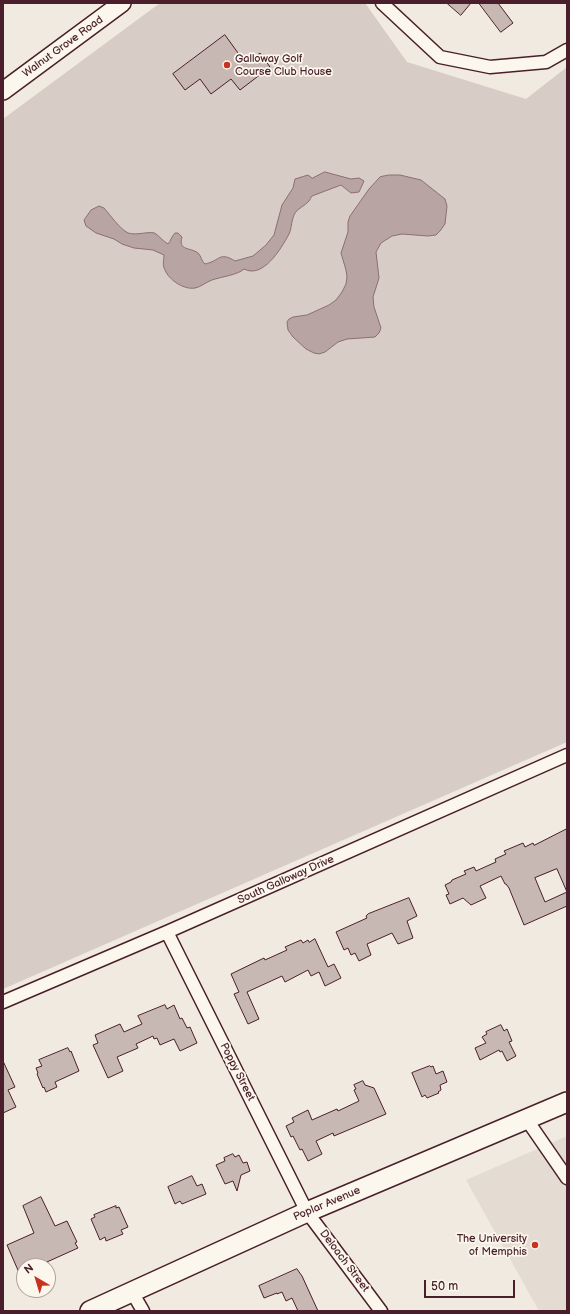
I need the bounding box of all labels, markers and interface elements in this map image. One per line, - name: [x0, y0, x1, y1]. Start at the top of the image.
- street label: Walnut Grove Road: [20, 13, 106, 81]
- place label: Galloway Golf Course Club House: [235, 52, 332, 78]
- marker: Galloway Golf Course Club House: [222, 60, 232, 70]
- street label: South Galloway Drive: [236, 853, 336, 907]
- street label: Poppy Street: [217, 1041, 257, 1103]
- street label: Poplar Avenue: [291, 1184, 363, 1224]
- street label: Deloach Street: [316, 1227, 372, 1295]
- place label: The University of Memphis: [457, 1232, 527, 1258]
- marker: The University of Memphis: [530, 1240, 540, 1250]
- north arrow: [16, 1258, 56, 1298]
- text: N: [22, 1261, 36, 1277]
- scale bar: [426, 1272, 517, 1298]
- text: 50 m: [431, 1279, 458, 1294]

